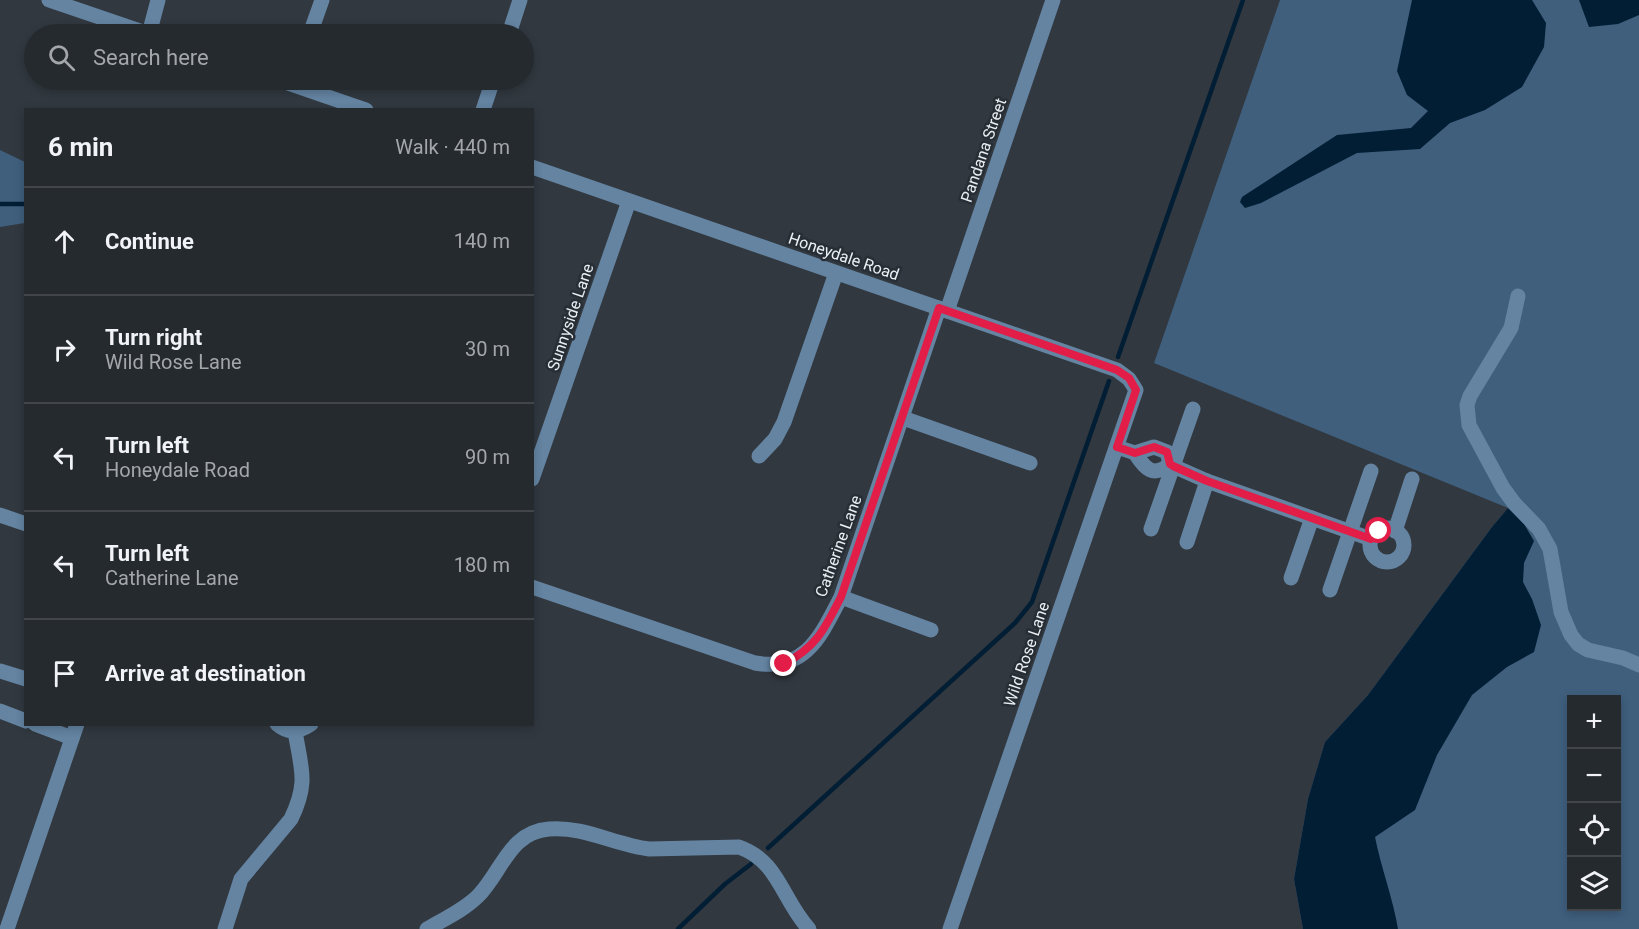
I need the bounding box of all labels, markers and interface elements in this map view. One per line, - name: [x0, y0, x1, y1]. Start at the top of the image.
- search box: [24, 24, 534, 90]
- icon: search: [45, 41, 78, 74]
- text: Search here: [93, 45, 209, 70]
- street label: Pandana Street: [957, 96, 1010, 205]
- text: 6 min: [48, 132, 113, 162]
- text: Walk · 440 m: [395, 135, 510, 159]
- icon: ahead: [48, 225, 81, 258]
- text: Continue: [105, 229, 194, 254]
- text: 140 m: [454, 229, 510, 253]
- street label: Honeydale Road: [786, 229, 902, 284]
- street label: Sunnyside Lane: [543, 261, 598, 373]
- text: Turn right: [105, 325, 202, 350]
- icon: right: [48, 333, 81, 366]
- text: 30 m: [465, 337, 510, 361]
- text: Wild Rose Lane: [105, 350, 242, 374]
- text: Turn left: [105, 433, 189, 458]
- icon: left: [48, 441, 81, 474]
- text: 90 m: [465, 445, 510, 469]
- text: Honeydale Road: [105, 458, 250, 482]
- street label: Catherine Lane: [811, 493, 866, 600]
- route start: [1365, 517, 1391, 543]
- text: Turn left: [105, 541, 189, 566]
- icon: left: [48, 549, 81, 582]
- text: 180 m: [454, 553, 510, 577]
- text: Catherine Lane: [105, 566, 239, 590]
- street label: Wild Rose Lane: [1000, 599, 1053, 709]
- route end: [770, 650, 796, 676]
- icon: arrive: [48, 657, 81, 690]
- text: Arrive at destination: [105, 661, 306, 686]
- map controls: [1567, 695, 1621, 911]
- button: +: [1567, 695, 1621, 749]
- button: −: [1567, 749, 1621, 803]
- button: locate: [1567, 803, 1621, 857]
- button: layers: [1567, 857, 1621, 911]

